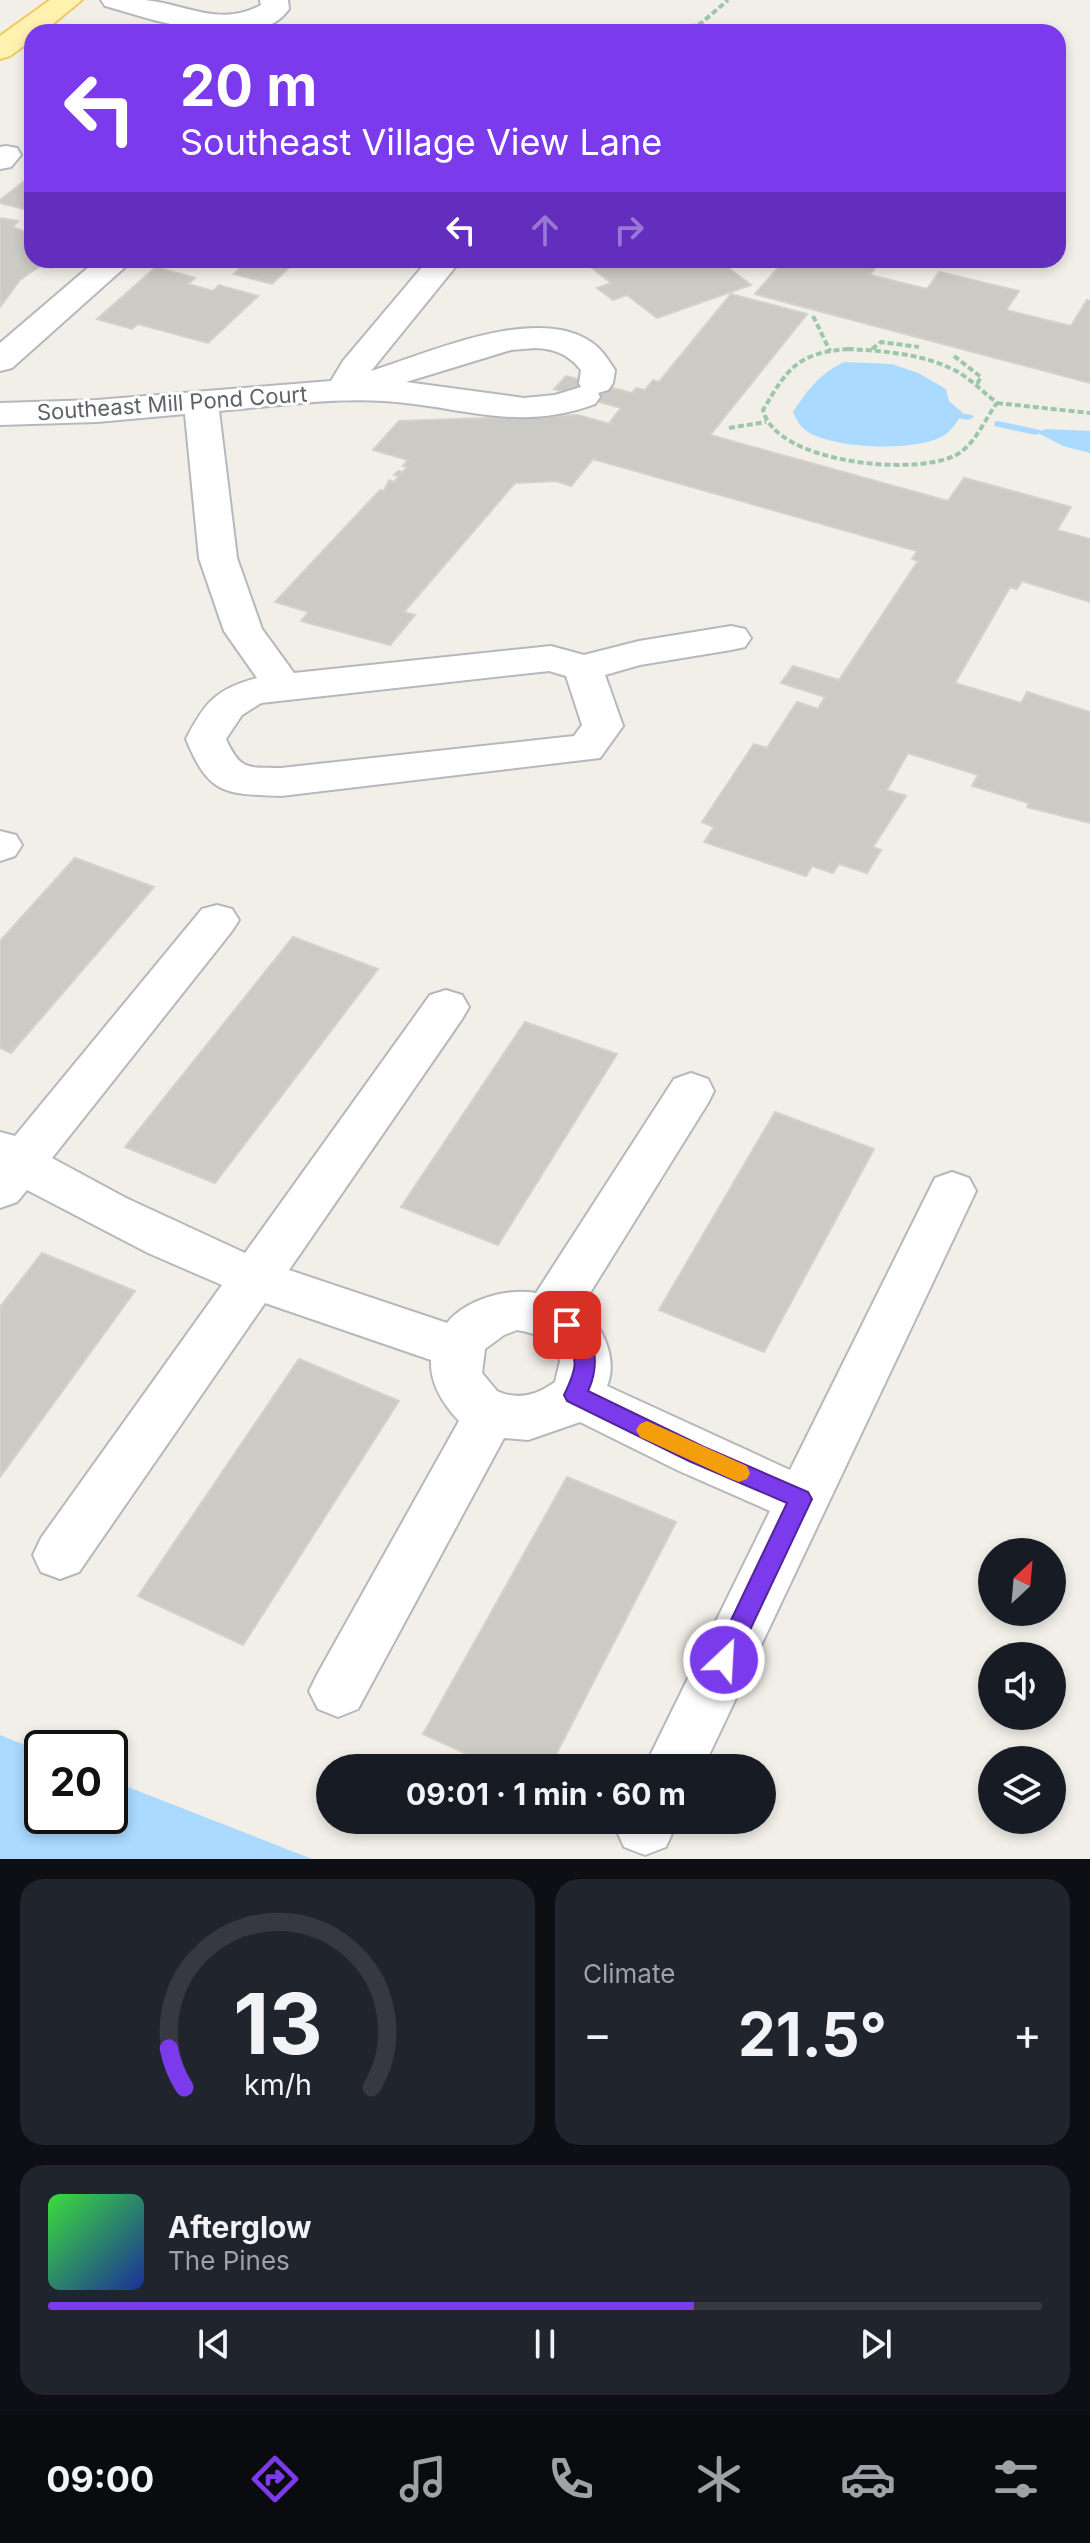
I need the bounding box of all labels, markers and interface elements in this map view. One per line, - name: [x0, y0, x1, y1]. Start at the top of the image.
- text: 20 m: [180, 52, 317, 120]
- icon: left: [48, 56, 152, 160]
- text: Southeast Village View Lane: [180, 120, 662, 164]
- icon: left: [439, 208, 483, 252]
- icon: ahead: [523, 208, 567, 252]
- icon: right: [607, 208, 651, 252]
- street label: Southeast Mill Pond Court: [36, 381, 308, 425]
- pin: [533, 1291, 601, 1359]
- icon: arrive: [545, 1303, 589, 1347]
- north arrow: [978, 1538, 1066, 1626]
- map controls: [978, 1538, 1066, 1834]
- position arrow: [682, 1618, 766, 1702]
- button: sound: [978, 1642, 1066, 1730]
- speed limit sign: 20: [24, 1730, 128, 1834]
- button: layers: [978, 1746, 1066, 1834]
- text: 09:01 · 1 min · 60 m: [406, 1776, 686, 1812]
- text: Climate: [583, 1958, 675, 1989]
- text: 13: [233, 1973, 322, 2074]
- text: 21.5°: [738, 1998, 887, 2070]
- text: −: [583, 2007, 612, 2061]
- text: +: [1013, 2007, 1042, 2061]
- text: km/h: [244, 2067, 311, 2102]
- text: Afterglow: [168, 2209, 312, 2245]
- text: The Pines: [168, 2245, 290, 2276]
- icon: previous: [192, 2322, 236, 2366]
- icon: pause: [523, 2322, 567, 2366]
- icon: next: [854, 2322, 898, 2366]
- icon: directions: [247, 2451, 303, 2507]
- icon: music: [395, 2451, 451, 2507]
- icon: phone: [543, 2451, 599, 2507]
- icon: climate: [691, 2451, 747, 2507]
- icon: car: [840, 2451, 896, 2507]
- icon: filters: [988, 2451, 1044, 2507]
- text: 09:00: [46, 2457, 154, 2501]

